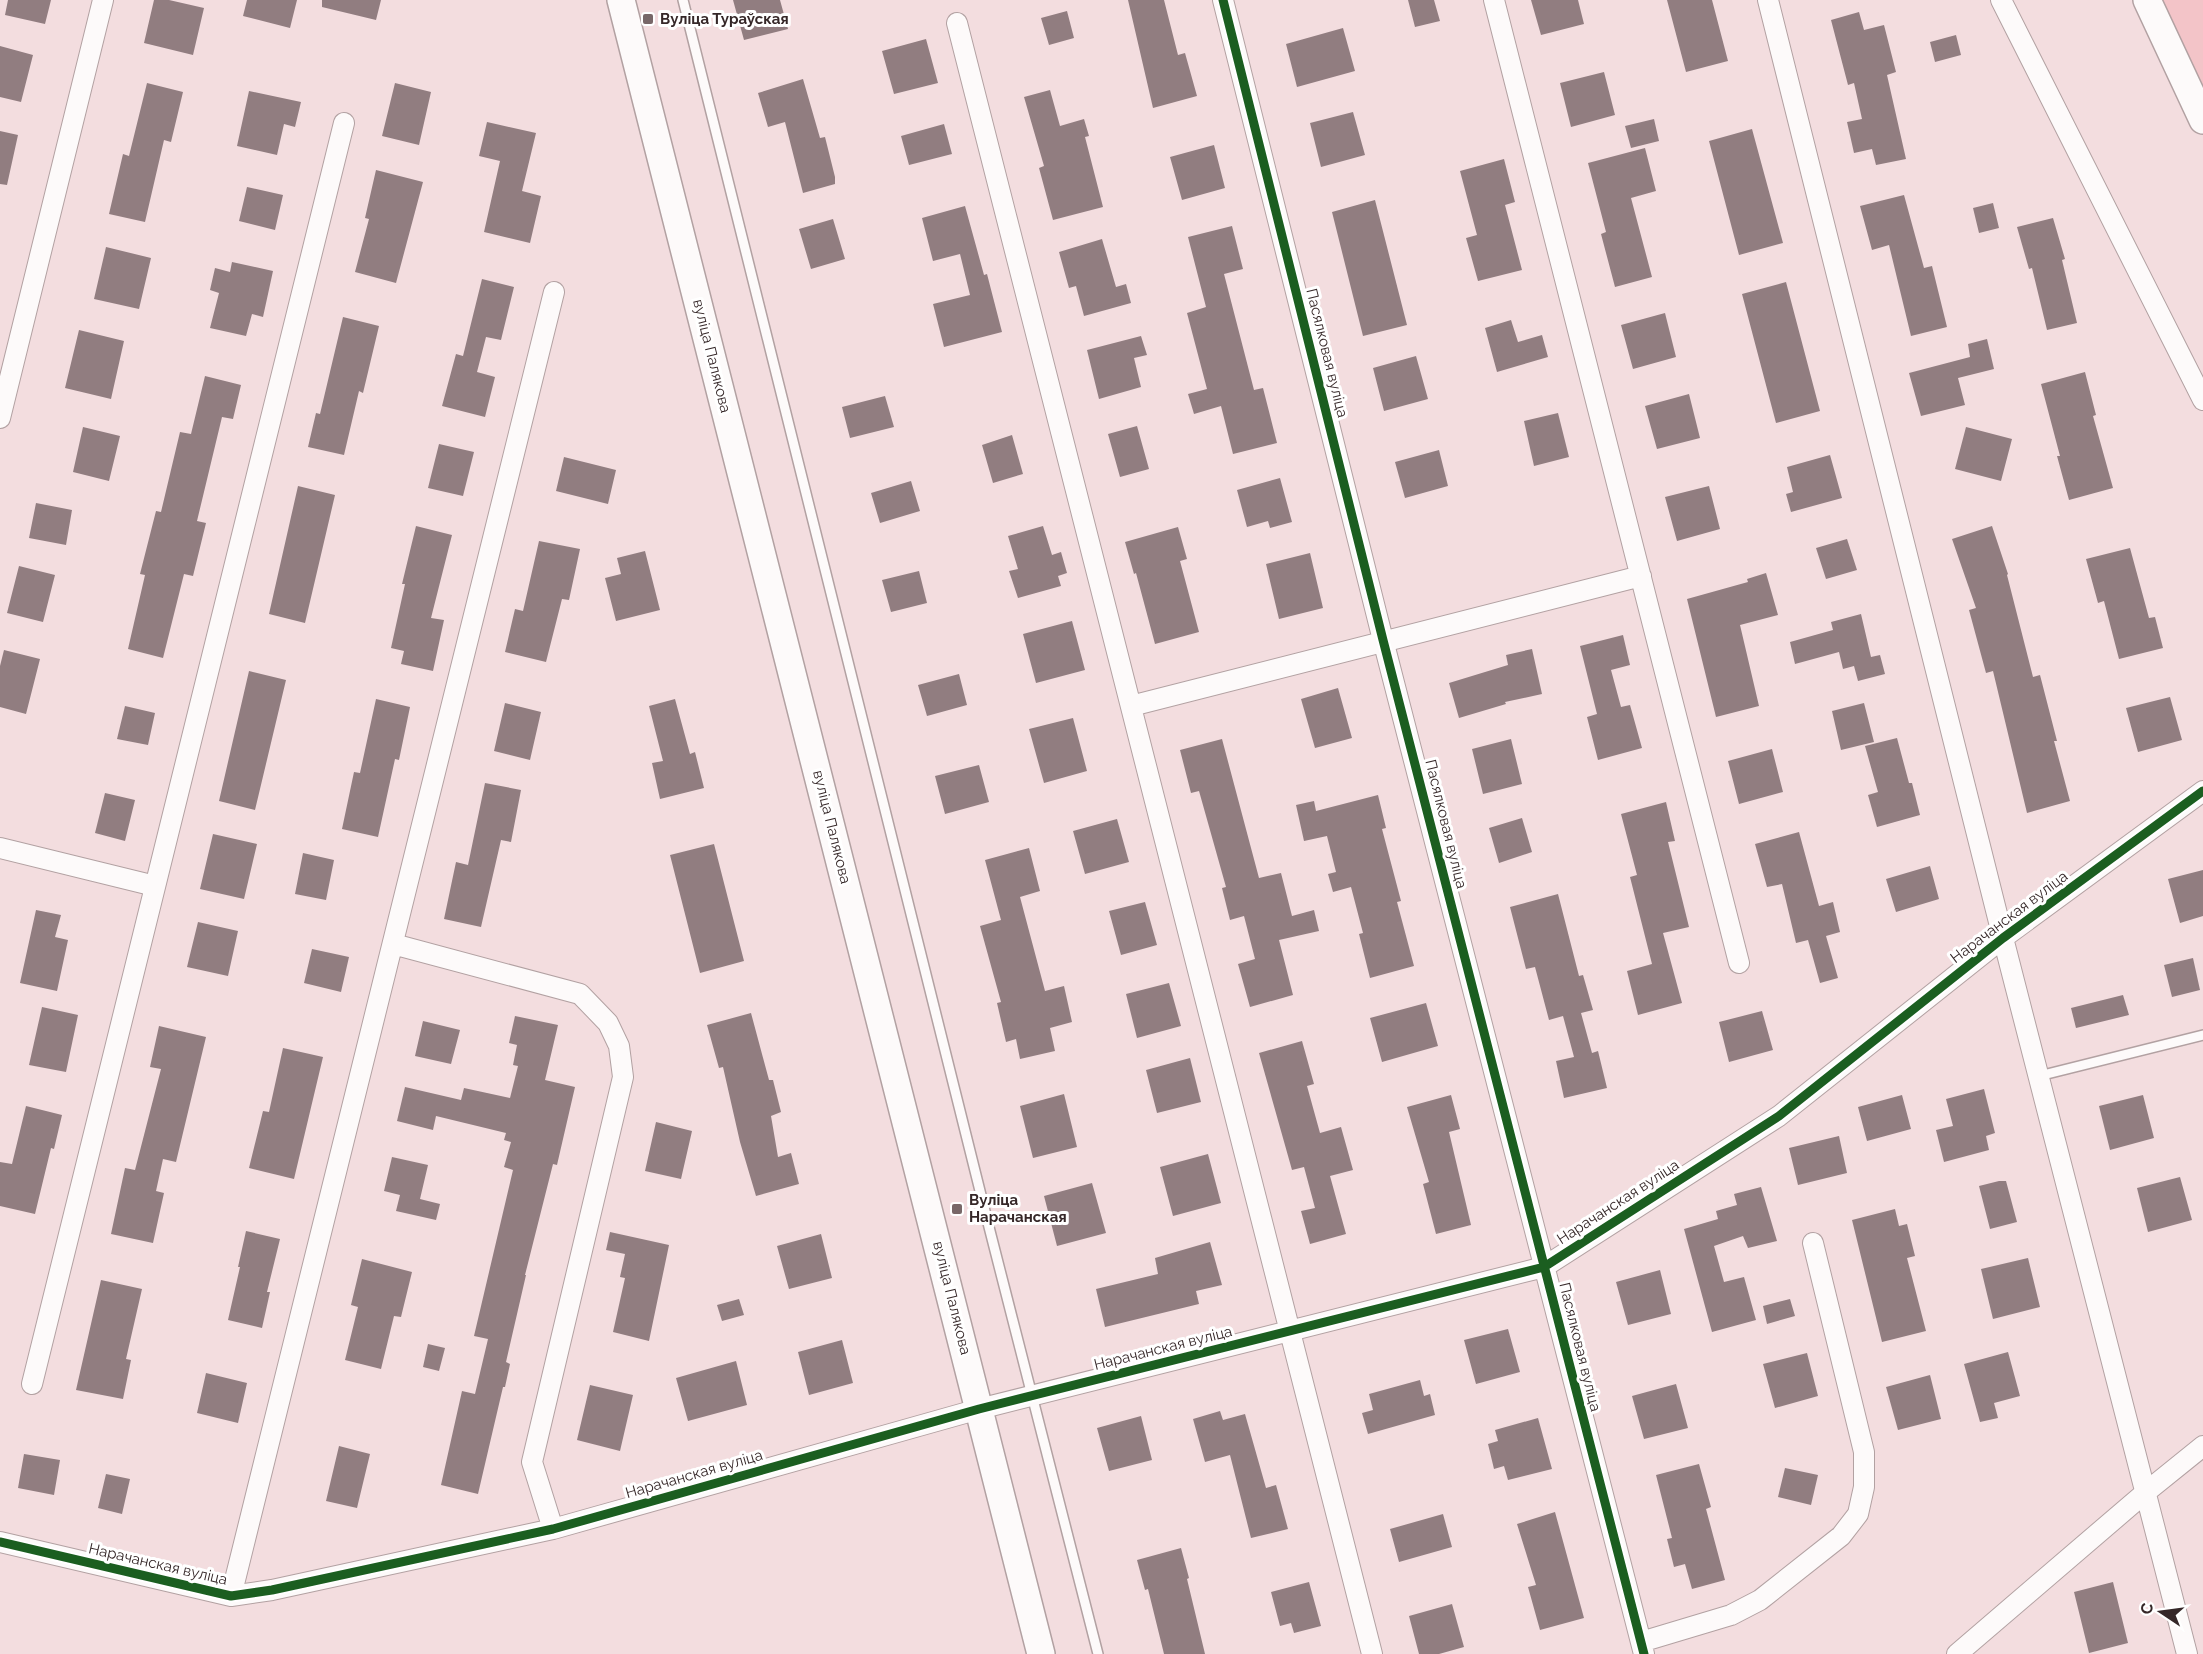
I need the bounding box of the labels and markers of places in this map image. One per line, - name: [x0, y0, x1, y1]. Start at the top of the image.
- place label: Вуліца Тураўская: [660, 10, 789, 28]
- marker: Вуліца Тураўская: [641, 12, 655, 26]
- place label: Вуліца Нарачанская: [969, 1191, 1067, 1226]
- marker: Вуліца Нарачанская: [950, 1202, 964, 1216]

